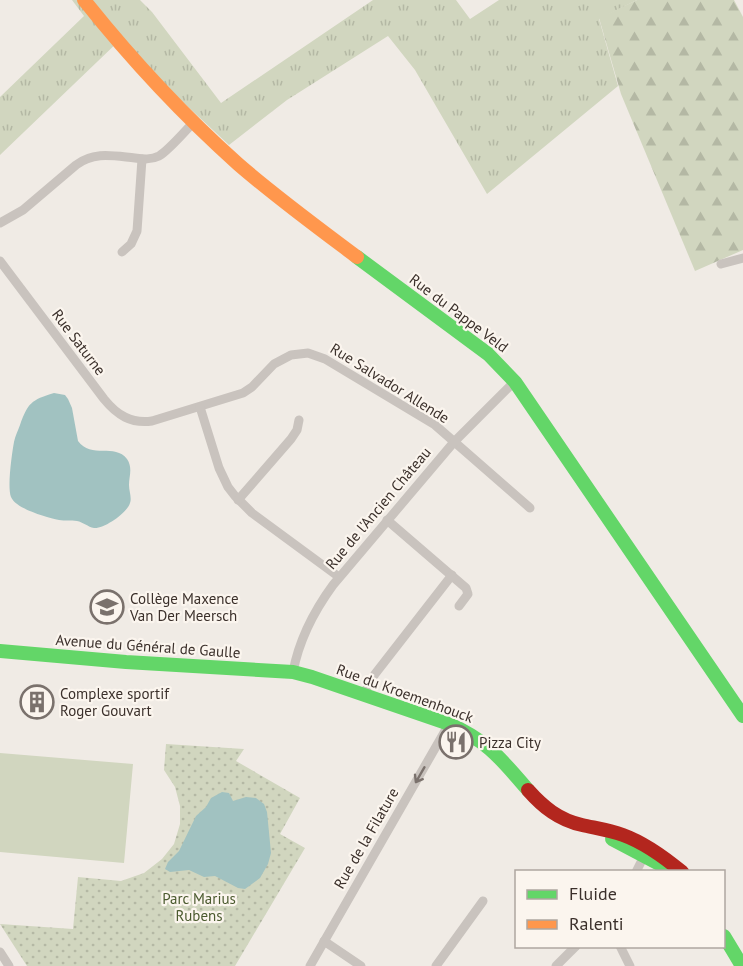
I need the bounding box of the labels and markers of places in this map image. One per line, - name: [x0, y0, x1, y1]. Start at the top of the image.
- school or university icon: Collège Maxence Van Der Meersch: [89, 589, 125, 625]
- place label: Collège Maxence Van Der Meersch: [129, 589, 239, 625]
- building icon: Complexe sportif Roger Gouvart: [19, 684, 55, 720]
- place label: Complexe sportif Roger Gouvart: [60, 684, 170, 720]
- restaurant icon: Pizza City: [438, 724, 474, 760]
- place label: Pizza City: [479, 733, 541, 752]

